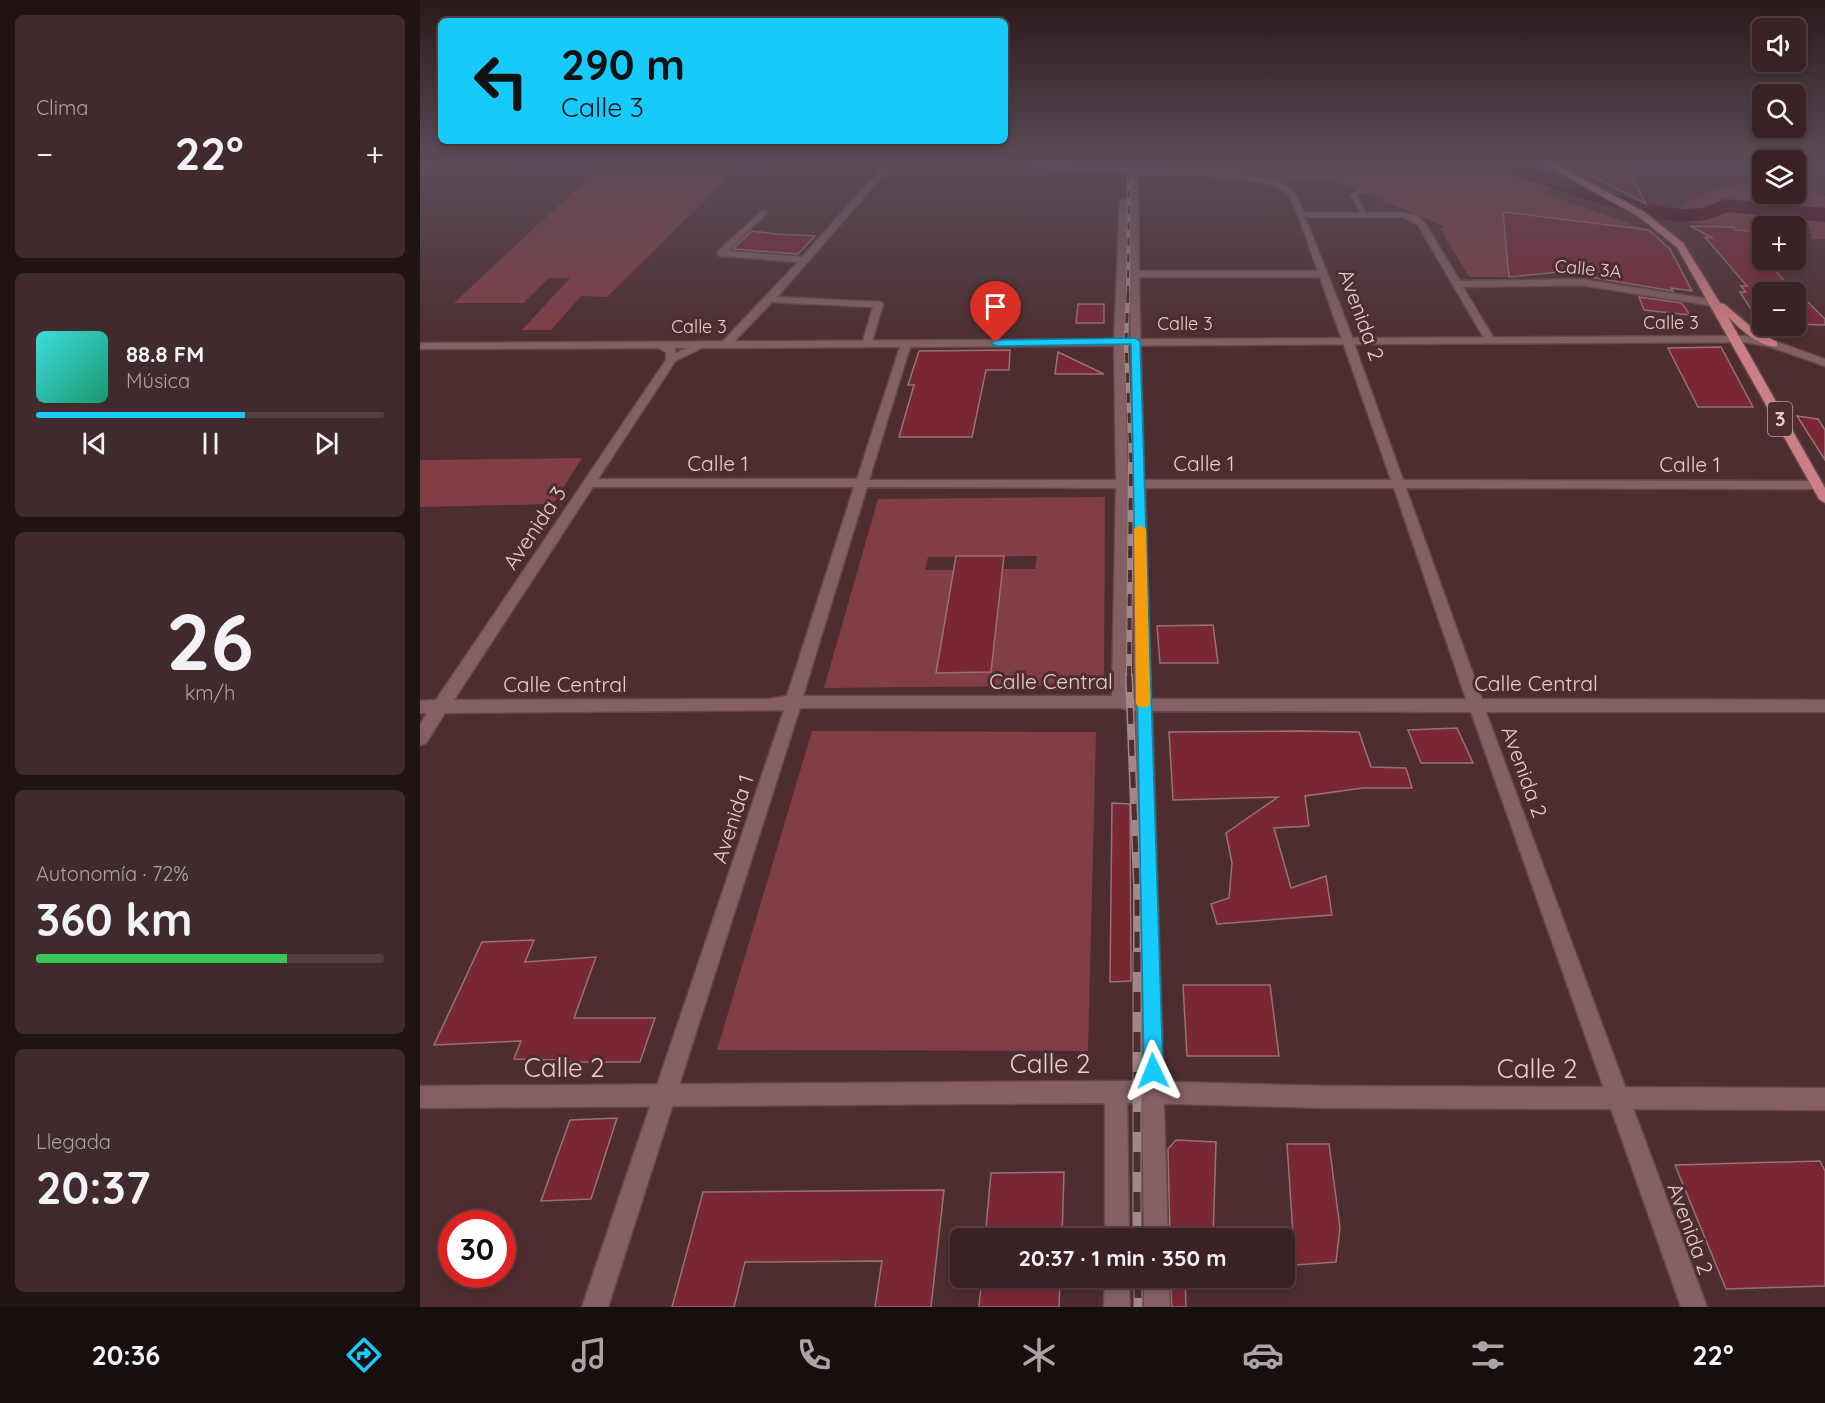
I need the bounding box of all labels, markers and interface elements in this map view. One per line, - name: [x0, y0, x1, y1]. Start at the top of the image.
- map controls: [1752, 18, 1806, 336]
- button: sound: [1752, 18, 1806, 72]
- text: 290 m: [561, 38, 685, 91]
- icon: left: [462, 42, 540, 120]
- button: search: [1752, 84, 1806, 138]
- text: Calle 3: [561, 90, 644, 124]
- text: Clima: [36, 95, 88, 120]
- text: 22°: [175, 125, 244, 181]
- text: −: [36, 133, 53, 174]
- text: +: [365, 133, 384, 174]
- button: layers: [1752, 150, 1806, 204]
- button: +: [1752, 216, 1806, 270]
- street label: Calle 3A: [1554, 254, 1623, 283]
- street label: Avenida 2: [1333, 265, 1390, 364]
- pin: [970, 281, 1021, 343]
- button: −: [1752, 282, 1806, 336]
- icon: arrive: [979, 290, 1012, 323]
- street label: Calle 3: [1643, 311, 1699, 334]
- street label: Calle 3: [1157, 312, 1213, 335]
- street label: Calle 3: [671, 315, 727, 338]
- text: 88.8 FM: [126, 340, 204, 368]
- text: Música: [126, 368, 190, 393]
- road number: 3: [1768, 402, 1792, 436]
- icon: previous: [78, 427, 111, 460]
- icon: pause: [194, 427, 227, 460]
- icon: next: [310, 427, 343, 460]
- street label: Calle 1: [687, 450, 749, 476]
- street label: Calle 1: [1173, 450, 1235, 476]
- street label: Calle 1: [1659, 451, 1721, 477]
- street label: Avenida 3: [497, 481, 571, 574]
- text: 26: [166, 592, 254, 690]
- street label: Calle Central: [989, 668, 1113, 694]
- street label: Calle Central: [1474, 670, 1598, 696]
- street label: Calle Central: [503, 671, 627, 697]
- text: km/h: [185, 680, 235, 705]
- street label: Avenida 2: [1496, 722, 1553, 821]
- street label: Avenida 1: [706, 771, 759, 866]
- text: Autonomía · 72%: [36, 861, 189, 886]
- text: 360 km: [36, 891, 192, 947]
- position arrow: [1121, 1039, 1185, 1103]
- street label: Calle 2: [1010, 1047, 1090, 1080]
- street label: Calle 2: [524, 1051, 604, 1084]
- street label: Calle 2: [1497, 1052, 1577, 1085]
- text: Llegada: [36, 1129, 111, 1154]
- text: 20:37: [36, 1159, 150, 1215]
- street label: Avenida 2: [1662, 1179, 1719, 1278]
- speed limit sign: 30: [438, 1210, 516, 1288]
- text: 20:37 · 1 min · 350 m: [1018, 1244, 1227, 1272]
- icon: directions: [343, 1334, 385, 1376]
- icon: music: [568, 1334, 610, 1376]
- icon: phone: [793, 1334, 835, 1376]
- icon: climate: [1018, 1334, 1060, 1376]
- icon: car: [1242, 1334, 1284, 1376]
- icon: filters: [1467, 1334, 1509, 1376]
- text: 20:36: [91, 1338, 160, 1372]
- text: 22°: [1692, 1338, 1734, 1372]

